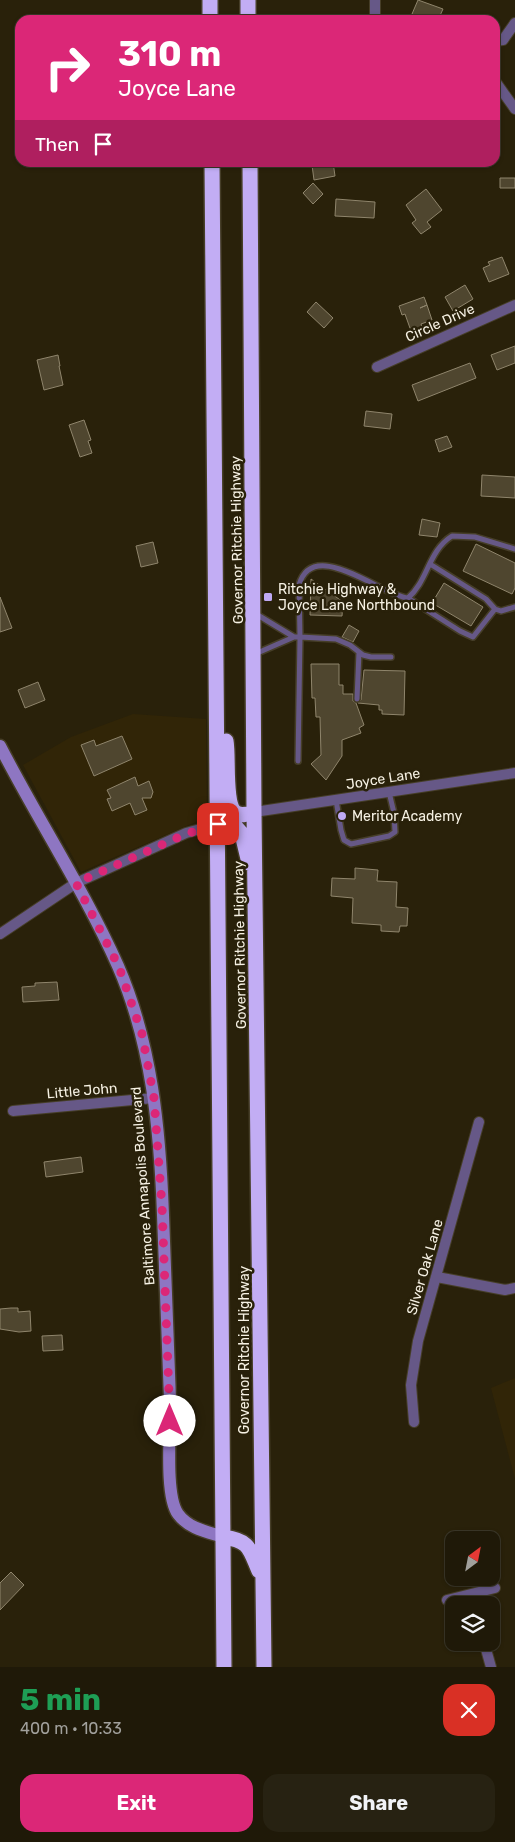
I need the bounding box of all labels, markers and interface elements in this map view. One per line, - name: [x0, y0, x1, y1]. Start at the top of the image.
- text: 310 m: [118, 33, 221, 75]
- icon: right: [35, 35, 100, 100]
- text: Joyce Lane: [118, 75, 236, 102]
- icon: arrive: [89, 130, 117, 158]
- text: Then: [35, 133, 79, 156]
- street label: Circle Drive: [403, 300, 477, 346]
- street label: Governor Ritchie Highway: [227, 455, 247, 624]
- place label: Ritchie Highway & Joyce Lane Northbound: [278, 581, 435, 614]
- marker: Ritchie Highway & Joyce Lane Northbound: [262, 591, 274, 603]
- street label: Joyce Lane: [345, 765, 422, 793]
- pin: [197, 803, 239, 845]
- place label: Meritor Academy: [352, 808, 462, 825]
- icon: arrive: [204, 810, 232, 838]
- marker: Meritor Academy: [336, 810, 348, 822]
- street label: Governor Ritchie Highway: [230, 860, 250, 1029]
- street label: Little John: [46, 1079, 118, 1103]
- street label: Baltimore Annapolis Boulevard: [128, 1086, 158, 1286]
- street label: Silver Oak Lane: [403, 1217, 447, 1317]
- street label: Governor Ritchie Highway: [236, 1266, 253, 1434]
- position arrow: [143, 1394, 195, 1446]
- north arrow: [445, 1531, 500, 1586]
- map controls: [445, 1531, 500, 1651]
- button: layers: [445, 1596, 500, 1651]
- text: 5 min: [20, 1682, 101, 1718]
- button: close: [443, 1684, 495, 1736]
- text: 400 m · 10:33: [20, 1719, 122, 1738]
- button: Exit: [20, 1774, 253, 1832]
- button: Share: [263, 1774, 495, 1832]

